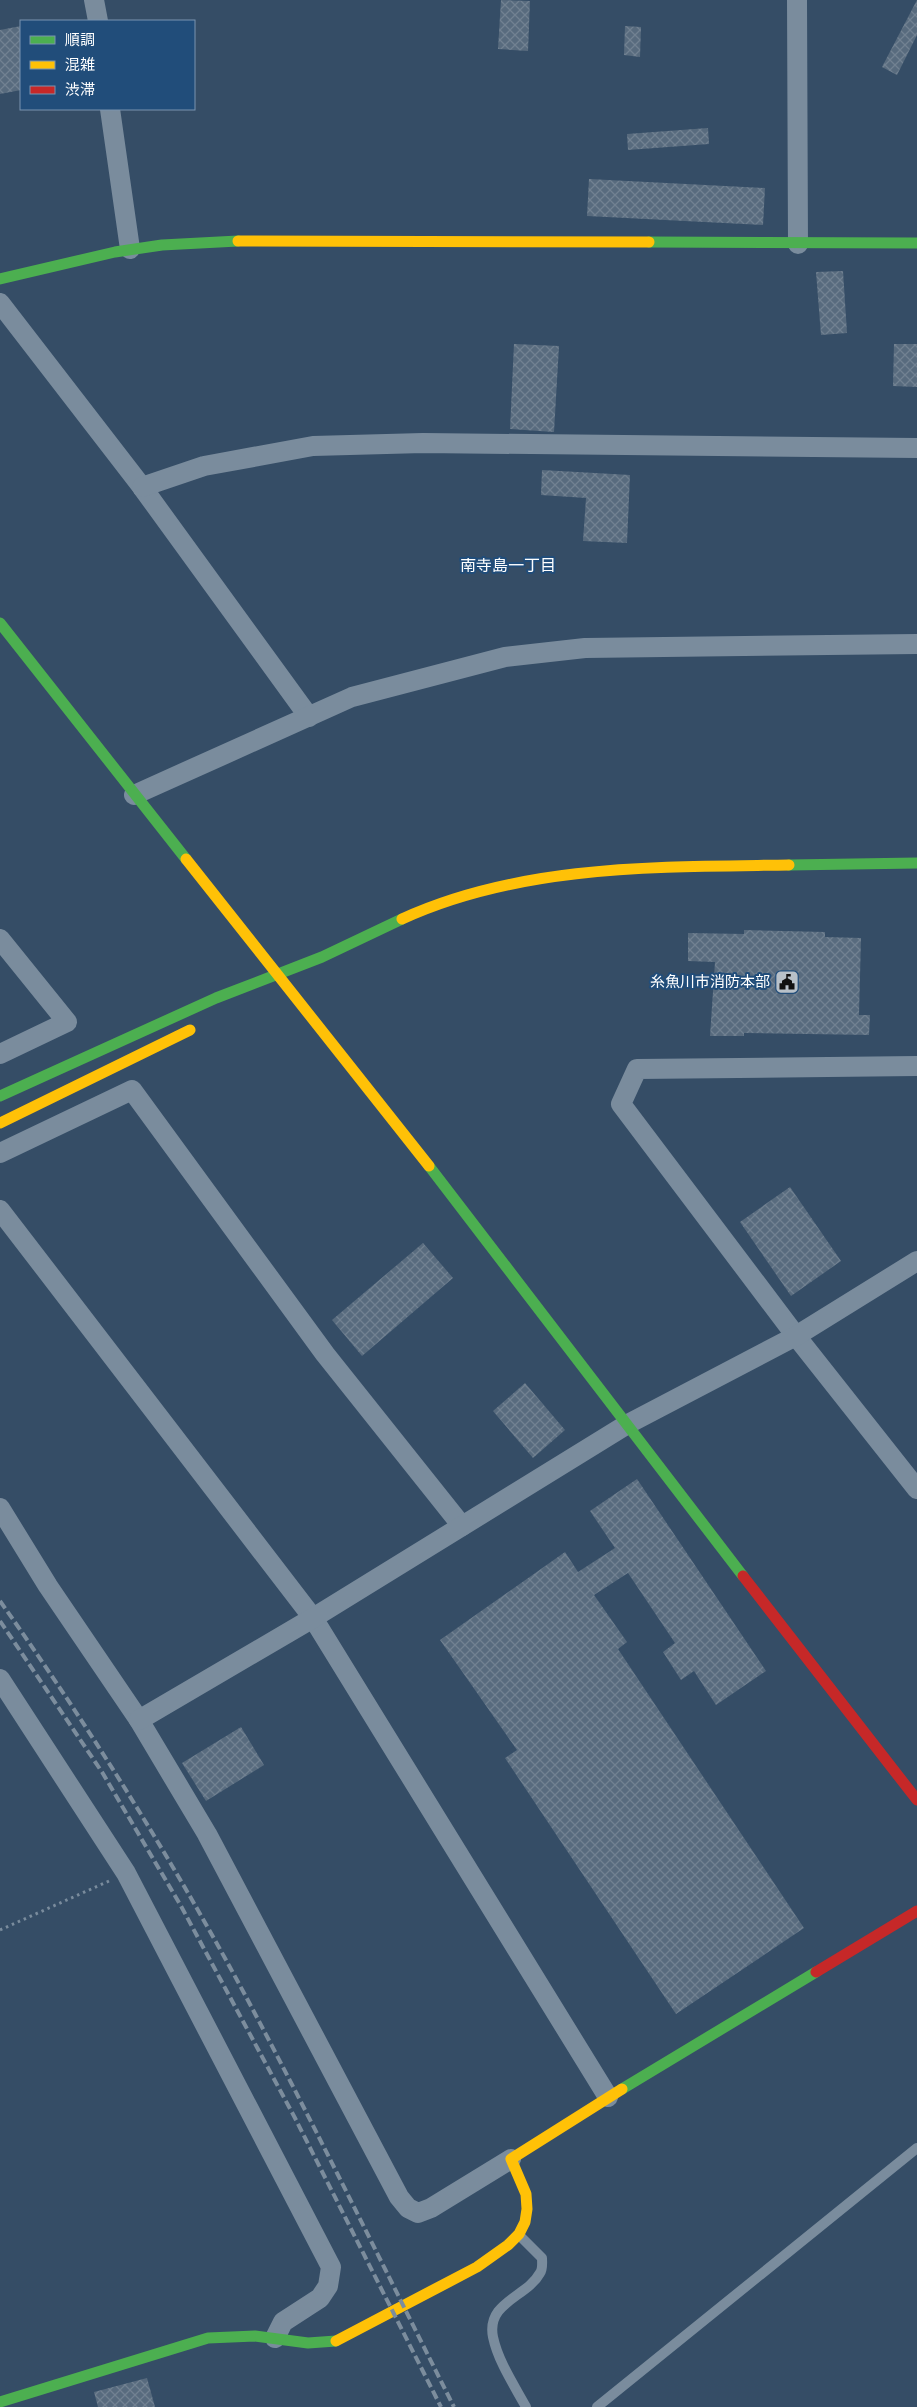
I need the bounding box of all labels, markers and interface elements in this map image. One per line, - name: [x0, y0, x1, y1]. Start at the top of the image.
- legend: [20, 20, 195, 110]
- text: 順調: [65, 30, 95, 48]
- text: 混雑: [65, 55, 95, 73]
- text: 渋滞: [65, 80, 95, 98]
- district label: 南寺島一丁目: [460, 555, 556, 574]
- public building icon: 糸魚川市消防本部: [774, 969, 800, 995]
- place label: 糸魚川市消防本部: [650, 972, 770, 990]

